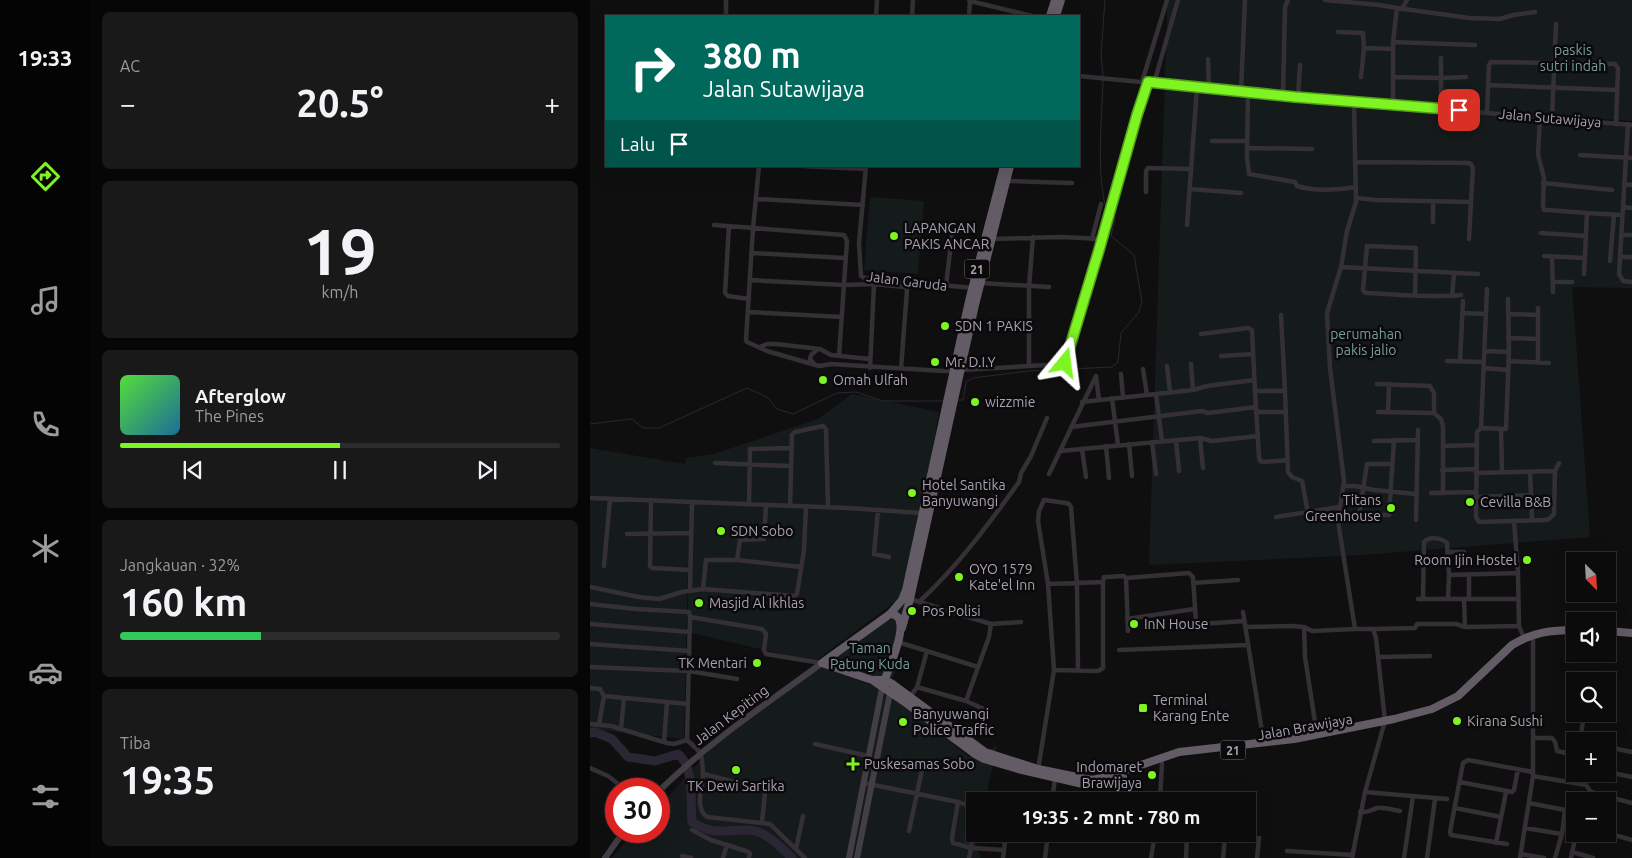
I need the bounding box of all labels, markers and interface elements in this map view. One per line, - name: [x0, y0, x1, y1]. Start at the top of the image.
- icon: right: [620, 35, 685, 100]
- text: 380 m: [703, 35, 801, 75]
- park label: paskis sutri indah: [1540, 42, 1606, 74]
- text: 19:33: [17, 45, 73, 70]
- text: AC: [120, 57, 140, 75]
- text: Jalan Sutawijaya: [703, 76, 865, 101]
- text: 20.5°: [296, 82, 384, 124]
- text: −: [120, 88, 136, 119]
- text: +: [544, 88, 560, 119]
- pin: [1438, 89, 1480, 131]
- icon: arrive: [1445, 96, 1473, 124]
- street label: Jalan Sutawijaya: [1498, 106, 1602, 130]
- icon: arrive: [665, 130, 693, 158]
- text: Lalu: [620, 133, 655, 155]
- icon: directions: [28, 159, 63, 194]
- text: 19: [303, 214, 377, 287]
- place label: LAPANGAN PAKIS ANCAR: [904, 220, 990, 252]
- marker: LAPANGAN PAKIS ANCAR: [888, 230, 900, 242]
- road number: 21: [964, 260, 990, 278]
- street label: Jalan Garuda: [866, 268, 948, 294]
- icon: music: [28, 283, 63, 318]
- text: km/h: [322, 283, 358, 301]
- place label: SDN 1 PAKIS: [955, 318, 1033, 334]
- marker: SDN 1 PAKIS: [939, 320, 951, 332]
- park label: perumahan pakis jalio: [1330, 326, 1402, 358]
- position arrow: [1038, 336, 1090, 388]
- place label: Mr. D.I.Y: [945, 354, 996, 370]
- marker: Mr. D.I.Y: [929, 356, 941, 368]
- place label: Omah Ulfah: [833, 372, 908, 388]
- marker: Omah Ulfah: [817, 374, 829, 386]
- text: Afterglow: [195, 385, 286, 407]
- place label: wizzmie: [985, 394, 1035, 410]
- marker: wizzmie: [969, 396, 981, 408]
- icon: phone: [28, 407, 63, 442]
- text: The Pines: [195, 407, 264, 425]
- icon: previous: [179, 456, 207, 484]
- icon: pause: [326, 456, 354, 484]
- icon: next: [473, 456, 501, 484]
- place label: Hotel Santika Banyuwangi: [922, 477, 1006, 509]
- marker: Hotel Santika Banyuwangi: [906, 487, 918, 499]
- place label: Titans Greenhouse: [1305, 492, 1381, 524]
- place label: Cevilla B&B: [1480, 494, 1551, 510]
- marker: Cevilla B&B: [1464, 496, 1476, 508]
- marker: Titans Greenhouse: [1385, 502, 1397, 514]
- place label: SDN Sobo: [731, 523, 793, 539]
- marker: SDN Sobo: [715, 525, 727, 537]
- icon: climate: [28, 531, 63, 566]
- place label: Room Ijin Hostel: [1414, 552, 1517, 568]
- north arrow: [1566, 552, 1616, 602]
- map controls: [1566, 552, 1616, 842]
- marker: Room Ijin Hostel: [1521, 554, 1533, 566]
- text: Jangkauan · 32%: [120, 556, 240, 574]
- place label: OYO 1579 Kate'el Inn: [969, 561, 1035, 593]
- marker: OYO 1579 Kate'el Inn: [953, 571, 965, 583]
- text: 160 km: [120, 581, 247, 623]
- place label: Masjid Al Ikhlas: [709, 595, 804, 611]
- marker: Masjid Al Ikhlas: [693, 597, 705, 609]
- place label: Pos Polisi: [922, 603, 981, 619]
- marker: Pos Polisi: [906, 605, 918, 617]
- button: sound: [1566, 612, 1616, 662]
- place label: InN House: [1144, 616, 1209, 632]
- marker: InN House: [1128, 618, 1140, 630]
- park label: Taman Patung Kuda: [830, 640, 910, 672]
- icon: car: [28, 655, 63, 690]
- place label: TK Mentari: [678, 655, 747, 671]
- marker: TK Mentari: [751, 657, 763, 669]
- button: search: [1566, 672, 1616, 722]
- street label: Jalan Kepiting: [691, 682, 771, 748]
- place label: Terminal Karang Ente: [1153, 692, 1230, 724]
- marker: Terminal Karang Ente: [1137, 702, 1149, 714]
- place label: Banyuwangi Police Traffic: [913, 706, 995, 738]
- street label: Jalan Brawijaya: [1256, 711, 1354, 743]
- place label: Kirana Sushi: [1467, 713, 1543, 729]
- marker: Kirana Sushi: [1451, 715, 1463, 727]
- marker: Banyuwangi Police Traffic: [897, 716, 909, 728]
- button: +: [1566, 732, 1616, 782]
- text: Tiba: [120, 734, 151, 752]
- road number: 21: [1220, 740, 1246, 760]
- place label: Puskesamas Sobo: [864, 756, 975, 772]
- marker: Puskesamas Sobo: [846, 757, 860, 771]
- text: 19:35: [120, 759, 215, 801]
- place label: Indomaret Brawijaya: [1076, 759, 1142, 791]
- marker: TK Dewi Sartika: [730, 764, 742, 776]
- marker: Indomaret Brawijaya: [1146, 769, 1158, 781]
- speed limit sign: 30: [605, 778, 670, 843]
- place label: TK Dewi Sartika: [687, 778, 785, 794]
- icon: filters: [28, 779, 63, 814]
- button: −: [1566, 792, 1616, 842]
- text: 19:35 · 2 mnt · 780 m: [1022, 806, 1200, 828]

